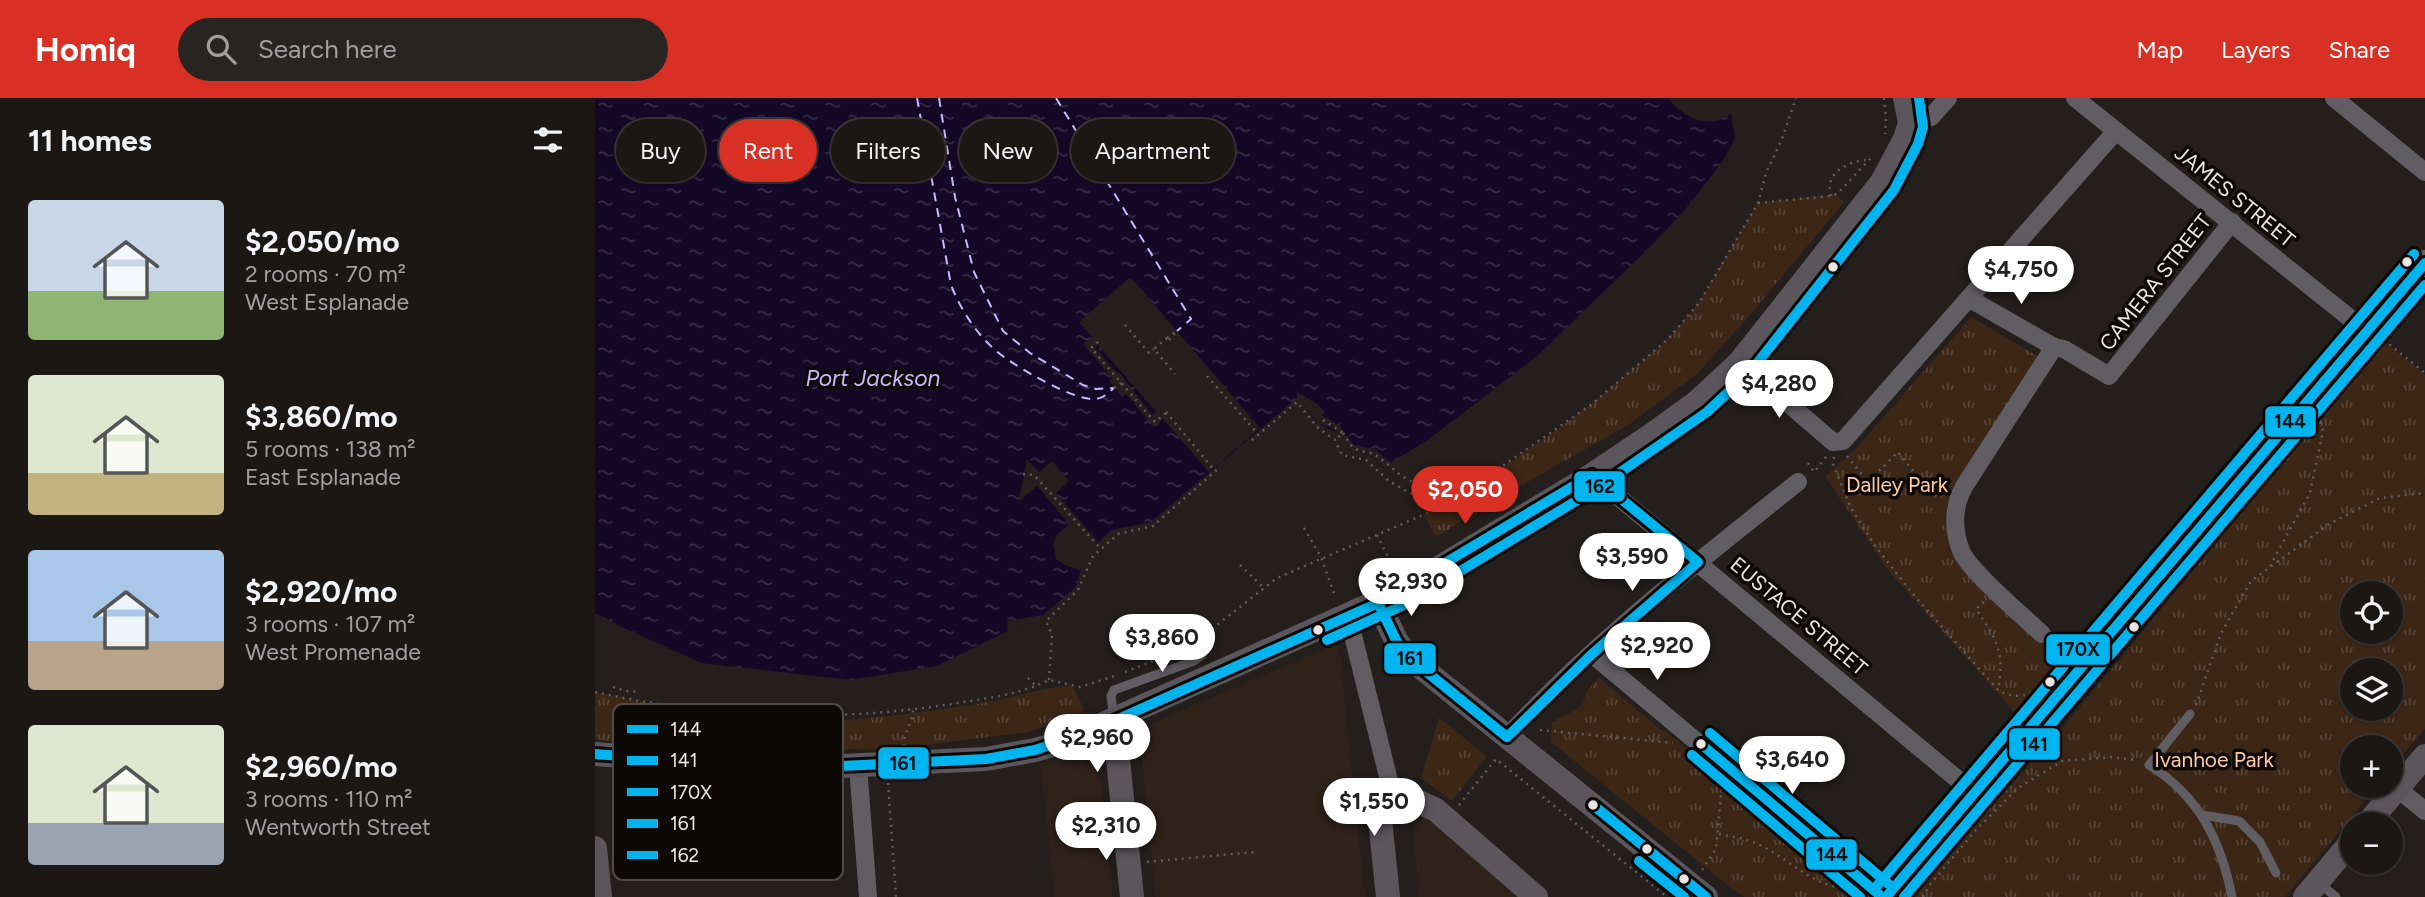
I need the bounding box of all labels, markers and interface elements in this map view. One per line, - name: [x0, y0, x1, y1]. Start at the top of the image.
- search box: [178, 18, 668, 81]
- text: Homiq: [35, 30, 136, 69]
- icon: search: [202, 30, 240, 68]
- text: Search here: [258, 33, 397, 65]
- text: Map: [2136, 35, 2183, 64]
- text: Layers: [2221, 35, 2290, 64]
- text: Share: [2328, 35, 2390, 64]
- chip: Buy: [616, 119, 705, 182]
- chip: Rent: [719, 119, 817, 182]
- chip: Filters: [831, 119, 945, 182]
- chip: New: [959, 119, 1057, 182]
- chip: Apartment: [1071, 119, 1235, 182]
- icon: filters: [529, 121, 567, 159]
- text: 11 homes: [28, 122, 152, 159]
- street label: JAMES STREET: [2170, 140, 2300, 252]
- street label: CAMERA STREET: [2094, 208, 2216, 355]
- text: $2,050/mo: [245, 223, 400, 260]
- icon: home: [84, 228, 168, 312]
- pin: $4,750: [1964, 246, 2078, 306]
- text: $4,750: [1984, 255, 2058, 283]
- unlabelled marker: [2400, 255, 2414, 269]
- text: 2 rooms · 70 m²: [245, 260, 406, 288]
- unlabelled marker: [1826, 260, 1840, 274]
- text: West Esplanade: [245, 288, 409, 316]
- pin: $4,280: [1722, 360, 1836, 420]
- water label: Port Jackson: [806, 364, 941, 392]
- text: $4,280: [1741, 369, 1817, 397]
- text: $3,860/mo: [245, 398, 398, 435]
- icon: home: [84, 403, 168, 487]
- line badge: 144: [2264, 405, 2317, 438]
- text: 144: [2274, 410, 2306, 433]
- text: 5 rooms · 138 m²: [245, 435, 416, 463]
- text: East Esplanade: [245, 463, 401, 491]
- pin: $2,050: [1408, 466, 1522, 526]
- line badge: 162: [1573, 470, 1626, 503]
- park label: Dalley Park: [1846, 472, 1949, 497]
- text: $2,050: [1427, 475, 1503, 503]
- text: 162: [1585, 475, 1615, 498]
- pin: $3,590: [1575, 533, 1689, 593]
- text: $3,590: [1595, 542, 1669, 570]
- street label: EUSTACE STREET: [1725, 551, 1873, 681]
- pin: $2,930: [1354, 559, 1468, 618]
- text: $2,930: [1374, 567, 1448, 595]
- text: $2,920/mo: [245, 573, 397, 610]
- icon: home: [84, 578, 168, 662]
- map controls: [2340, 581, 2403, 875]
- button: locate: [2340, 581, 2403, 644]
- text: 3 rooms · 107 m²: [245, 610, 415, 638]
- pin: $3,860: [1105, 614, 1219, 674]
- unlabelled marker: [2127, 620, 2141, 634]
- pin: $2,920: [1600, 622, 1714, 682]
- text: $3,860: [1125, 623, 1199, 651]
- unlabelled marker: [1311, 623, 1325, 637]
- text: $2,920: [1620, 631, 1694, 659]
- line badge: 170X: [2045, 633, 2111, 666]
- text: West Promenade: [245, 638, 421, 666]
- text: 170X: [2056, 638, 2100, 661]
- line badge: 161: [1383, 642, 1437, 675]
- text: 161: [1396, 647, 1424, 670]
- button: layers: [2340, 658, 2403, 721]
- unlabelled marker: [2043, 675, 2057, 689]
- legend: [613, 704, 843, 880]
- pin: $2,960: [1040, 714, 1154, 774]
- text: 144: [670, 718, 702, 741]
- text: $2,960: [1060, 723, 1134, 751]
- line badge: 141: [2008, 727, 2061, 761]
- text: 141: [2020, 733, 2048, 756]
- button: +: [2340, 735, 2403, 798]
- pin: $3,640: [1735, 736, 1849, 796]
- unlabelled marker: [1694, 737, 1708, 751]
- text: $3,640: [1755, 745, 1829, 773]
- line badge: 161: [877, 746, 930, 780]
- park label: Ivanhoe Park: [2154, 747, 2274, 772]
- text: $2,960/mo: [245, 748, 398, 785]
- text: 141: [670, 749, 698, 772]
- text: 161: [889, 752, 917, 775]
- icon: home: [84, 753, 168, 837]
- pin: $1,550: [1317, 778, 1431, 838]
- text: 170X: [670, 781, 712, 804]
- text: 3 rooms · 110 m²: [245, 785, 412, 813]
- text: $1,550: [1339, 787, 1409, 815]
- unlabelled marker: [1586, 798, 1600, 812]
- pin: $2,310: [1049, 802, 1163, 862]
- text: $2,310: [1071, 811, 1141, 839]
- text: 161: [670, 812, 696, 835]
- button: −: [2340, 812, 2403, 875]
- text: Wentworth Street: [245, 813, 431, 841]
- line badge: 144: [1805, 838, 1858, 871]
- unlabelled marker: [1640, 842, 1654, 856]
- text: 144: [1816, 843, 1848, 866]
- text: 162: [670, 844, 699, 867]
- unlabelled marker: [1677, 872, 1691, 886]

